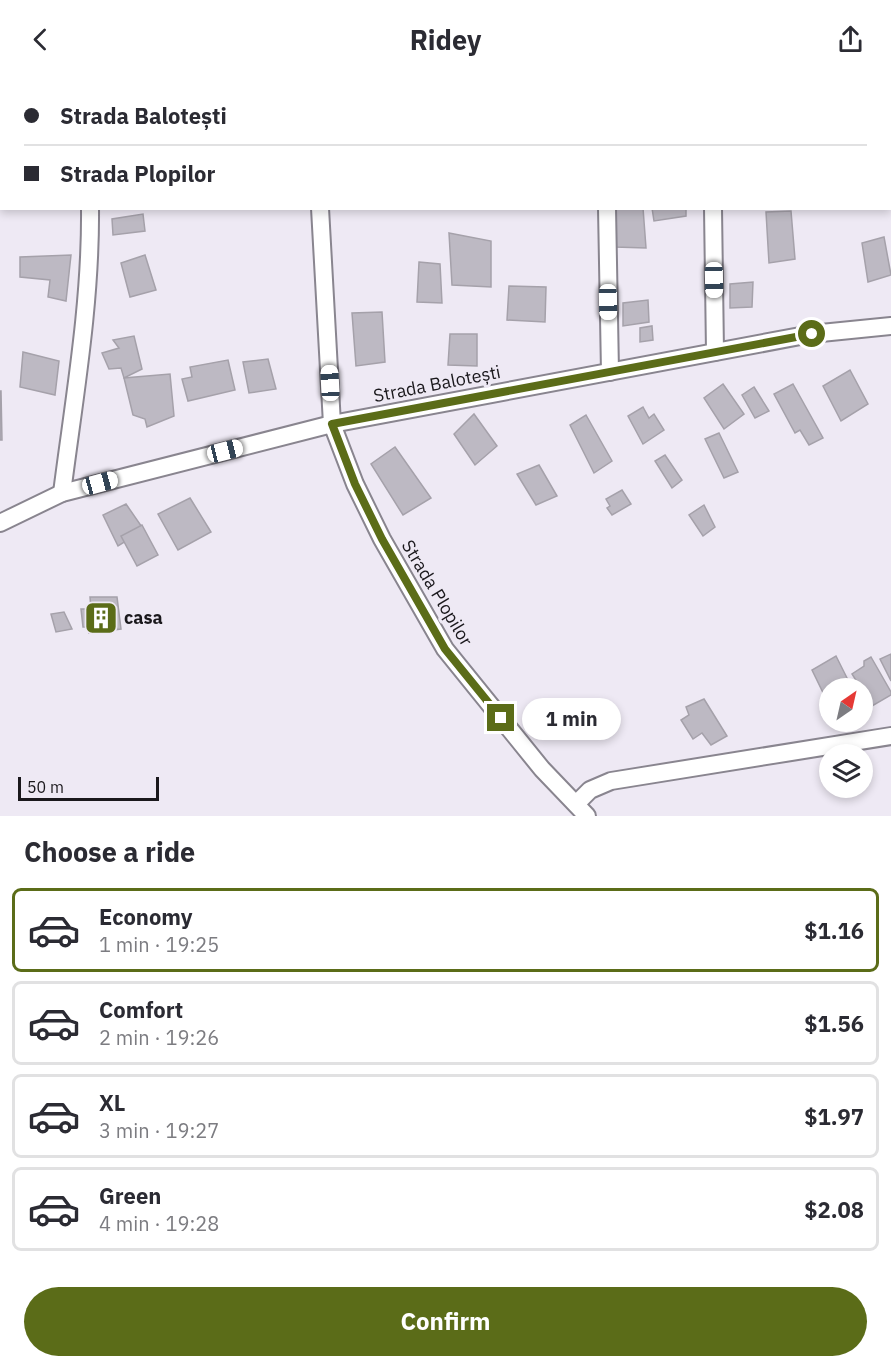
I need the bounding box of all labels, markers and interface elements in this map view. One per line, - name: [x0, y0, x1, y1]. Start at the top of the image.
- text: Ridey: [410, 22, 481, 57]
- icon: back: [24, 23, 57, 56]
- icon: share: [834, 23, 867, 56]
- text: Strada Balotești: [60, 101, 227, 130]
- text: Strada Plopilor: [60, 159, 215, 188]
- car: [705, 262, 723, 298]
- car: [599, 284, 617, 320]
- route start: [798, 320, 825, 347]
- street label: Strada Balotești: [371, 360, 502, 407]
- car: [320, 365, 340, 401]
- car: [205, 438, 245, 464]
- car: [80, 470, 120, 496]
- street label: Strada Plopilor: [397, 536, 478, 650]
- building icon: casa: [83, 600, 119, 636]
- place label: casa: [124, 606, 163, 629]
- north arrow: [819, 678, 873, 732]
- map controls: [819, 678, 873, 798]
- callout: 1 min: [522, 697, 621, 739]
- route end: [487, 704, 514, 731]
- text: 1 min: [545, 705, 598, 732]
- button: layers: [819, 744, 873, 798]
- scale bar: [18, 774, 159, 802]
- text: 50 m: [27, 777, 64, 797]
- text: Choose a ride: [24, 834, 195, 869]
- text: Economy: [99, 902, 193, 931]
- icon: car: [27, 903, 81, 957]
- text: $1.16: [804, 916, 864, 945]
- text: 1 min · 19:25: [99, 931, 219, 958]
- text: Comfort: [99, 995, 183, 1024]
- icon: car: [27, 996, 81, 1050]
- text: $1.56: [804, 1009, 864, 1038]
- text: 2 min · 19:26: [99, 1024, 219, 1051]
- text: XL: [99, 1088, 125, 1117]
- icon: car: [27, 1089, 81, 1143]
- text: $1.97: [804, 1102, 864, 1131]
- text: 3 min · 19:27: [99, 1117, 219, 1144]
- text: Green: [99, 1181, 161, 1210]
- icon: car: [27, 1182, 81, 1236]
- text: $2.08: [804, 1195, 864, 1224]
- text: 4 min · 19:28: [99, 1210, 219, 1237]
- button: Confirm: [24, 1287, 867, 1356]

